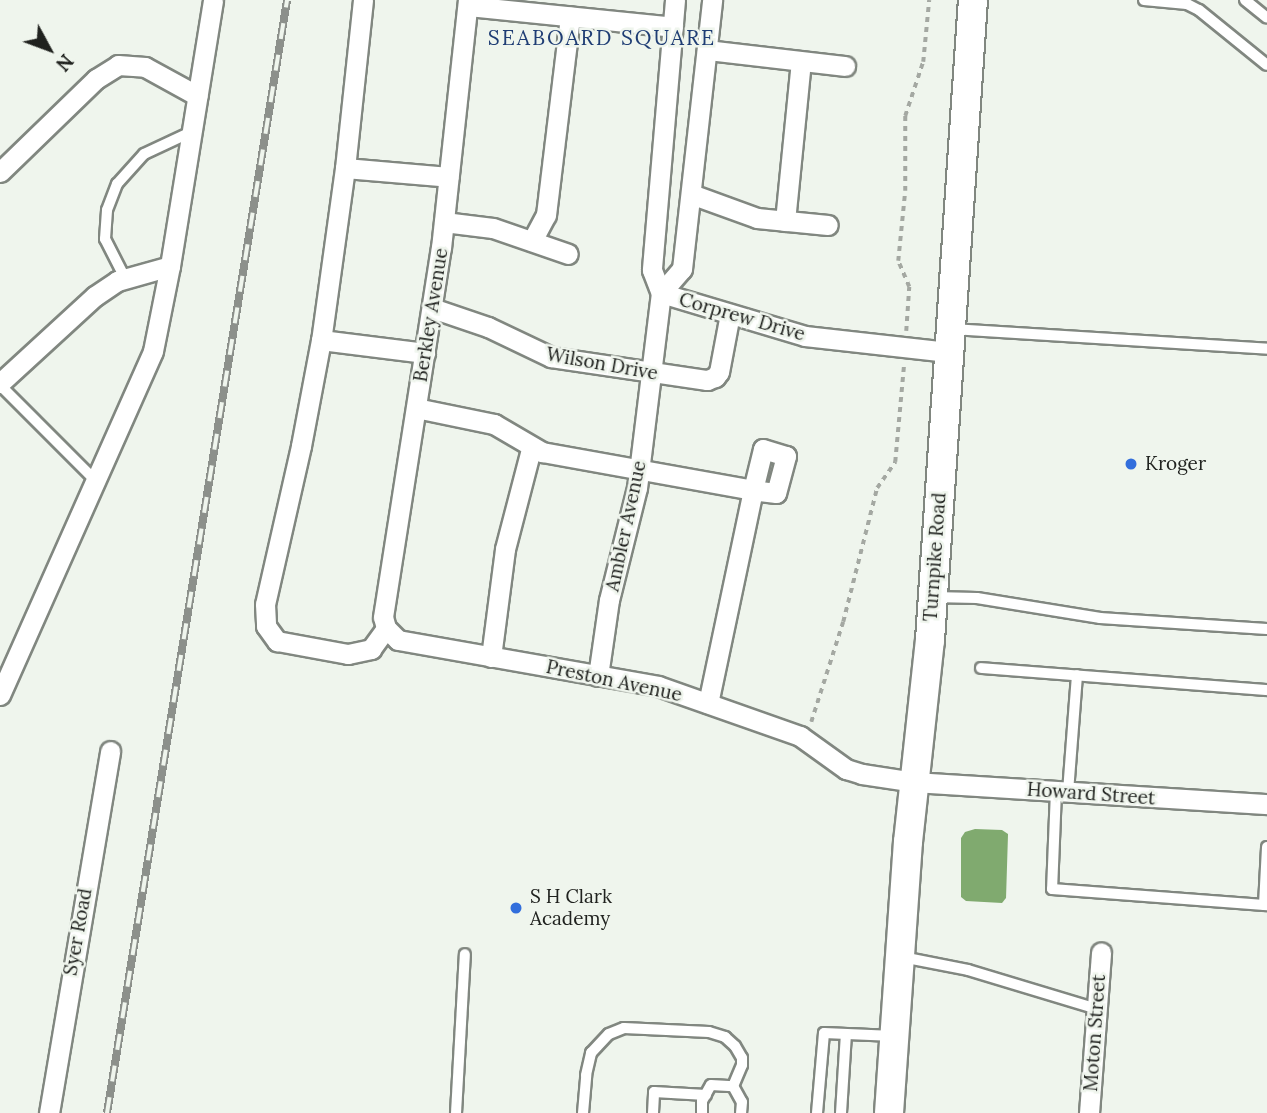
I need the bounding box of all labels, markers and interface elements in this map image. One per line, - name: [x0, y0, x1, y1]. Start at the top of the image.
- north arrow: [14, 14, 84, 84]
- district label: SEABOARD SQUARE: [490, 25, 714, 51]
- text: N: [51, 49, 79, 76]
- street label: Berkley Avenue: [409, 246, 453, 384]
- street label: Corprew Drive: [676, 288, 808, 346]
- street label: Wilson Drive: [544, 343, 660, 385]
- place label: Kroger: [1145, 453, 1206, 475]
- marker: Kroger: [1123, 456, 1139, 472]
- street label: Ambler Avenue: [601, 459, 651, 593]
- street label: Turnpike Road: [919, 492, 951, 622]
- street label: Preston Avenue: [544, 655, 684, 707]
- street label: Howard Street: [1026, 778, 1156, 810]
- place label: S H Clark Academy: [530, 886, 612, 930]
- street label: Syer Road: [59, 887, 97, 977]
- marker: S H Clark Academy: [508, 900, 524, 916]
- street label: Moton Street: [1080, 974, 1110, 1092]

